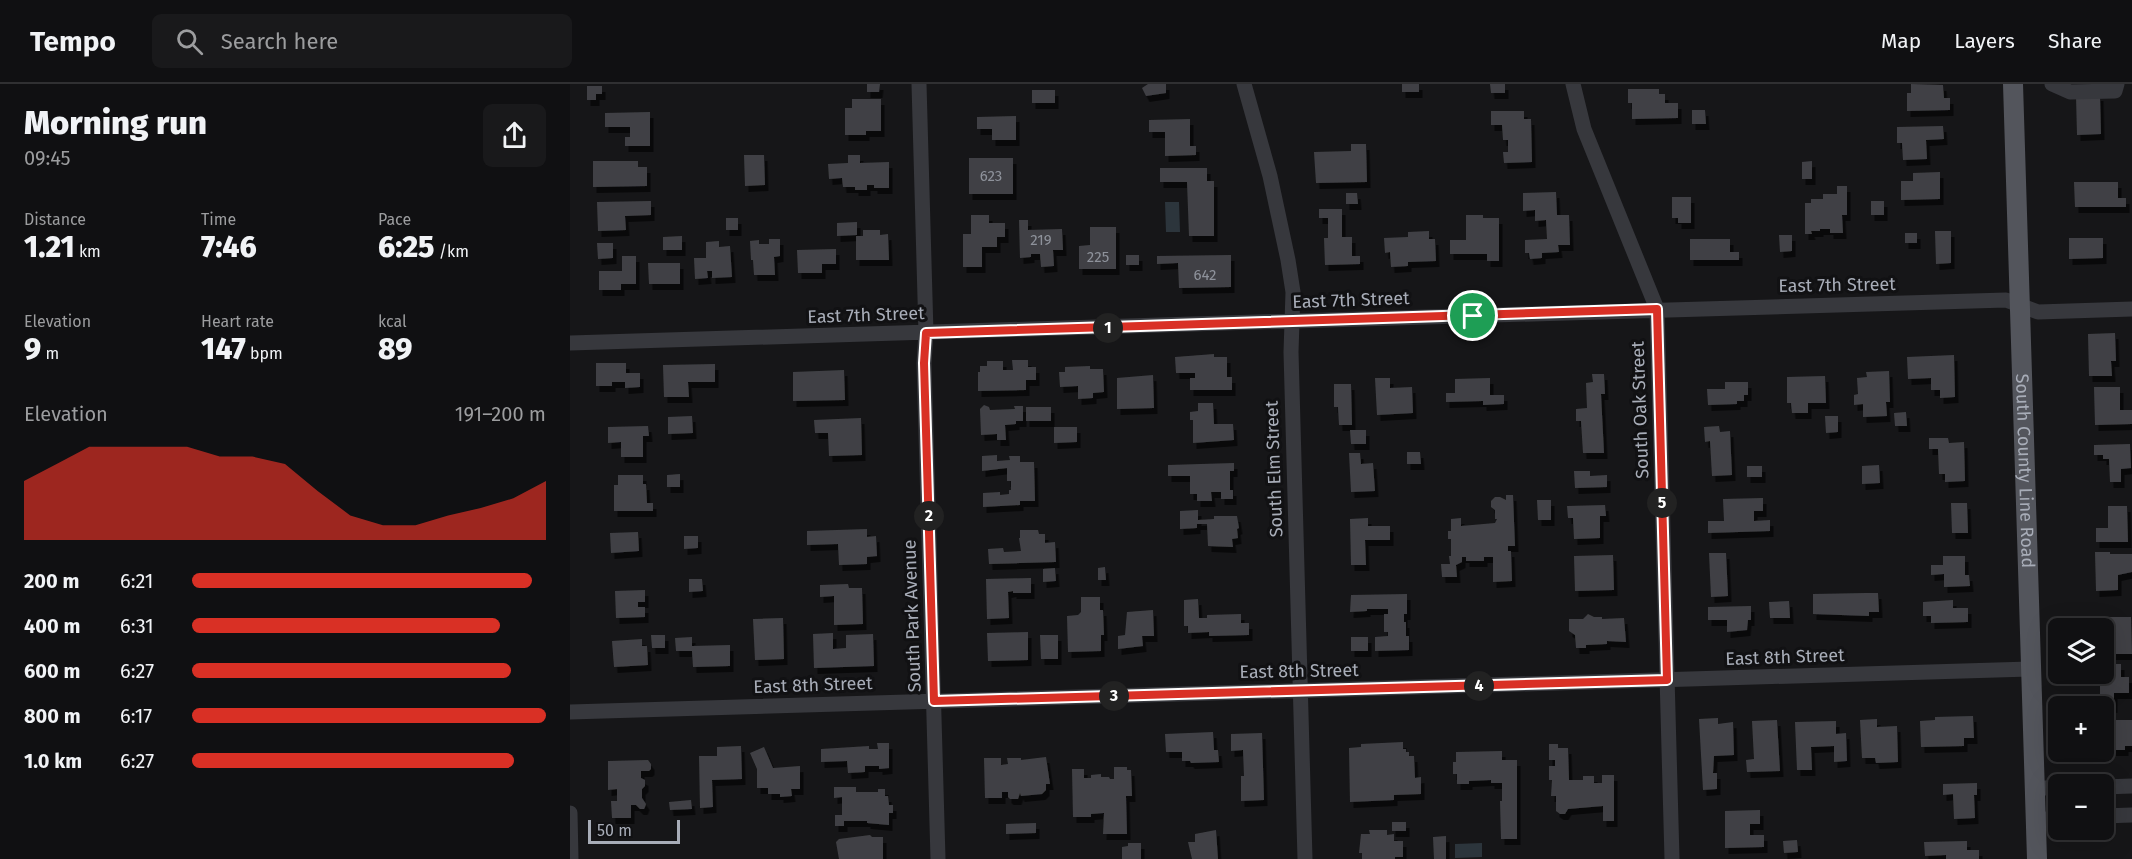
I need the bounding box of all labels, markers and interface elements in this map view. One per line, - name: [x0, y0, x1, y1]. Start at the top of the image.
- search box: [152, 14, 572, 68]
- text: Tempo: [30, 25, 116, 58]
- icon: search: [173, 25, 206, 58]
- text: Search here: [221, 28, 338, 55]
- text: Map: [1881, 28, 1921, 54]
- text: Layers: [1954, 28, 2015, 54]
- text: Share: [2048, 28, 2102, 54]
- text: Morning run: [24, 103, 207, 143]
- button: share: [483, 104, 546, 167]
- text: 09:45: [24, 146, 71, 170]
- house number: 623: [980, 167, 1002, 185]
- text: Distance: [24, 210, 86, 229]
- text: Time: [201, 210, 236, 229]
- text: Pace: [378, 210, 411, 229]
- text: 1.21: [24, 229, 75, 265]
- text: 7:46: [201, 229, 257, 265]
- text: 6:25: [378, 229, 434, 265]
- house number: 219: [1030, 231, 1052, 249]
- text: km: [75, 242, 101, 261]
- text: /km: [434, 242, 469, 261]
- house number: 225: [1087, 248, 1109, 266]
- house number: 642: [1193, 266, 1217, 284]
- street label: East 7th Street: [1778, 273, 1896, 297]
- street label: East 7th Street: [1292, 287, 1411, 313]
- pin: [1447, 290, 1498, 341]
- icon: arrive: [1456, 299, 1489, 332]
- street label: East 7th Street: [807, 302, 926, 328]
- text: Elevation: [24, 312, 91, 331]
- text: Heart rate: [201, 312, 274, 331]
- text: kcal: [378, 312, 407, 331]
- pin: 1: [1093, 313, 1123, 343]
- text: 1: [1104, 318, 1112, 337]
- text: 9: [24, 331, 41, 367]
- text: 147: [201, 331, 246, 367]
- text: 89: [378, 331, 412, 367]
- street label: South Oak Street: [1627, 340, 1653, 479]
- text: m: [41, 344, 59, 363]
- text: bpm: [246, 344, 283, 363]
- street label: South County Line Road: [2011, 373, 2039, 568]
- street label: South Elm Street: [1261, 400, 1287, 538]
- text: Elevation: [24, 402, 108, 426]
- text: 191–200 m: [455, 402, 546, 426]
- pin: 5: [1647, 488, 1677, 518]
- text: 5: [1658, 493, 1666, 512]
- pin: 2: [914, 501, 944, 531]
- text: 2: [925, 506, 933, 525]
- street label: South Park Avenue: [898, 539, 926, 693]
- text: 200 m: [24, 569, 79, 593]
- text: 6:21: [120, 569, 154, 593]
- text: 400 m: [24, 614, 80, 638]
- text: 6:31: [120, 614, 154, 638]
- map controls: [2048, 618, 2114, 840]
- button: layers: [2048, 618, 2114, 684]
- street label: East 8th Street: [1725, 644, 1845, 670]
- text: 600 m: [24, 659, 80, 683]
- text: 6:27: [120, 659, 154, 683]
- street label: East 8th Street: [1239, 659, 1359, 683]
- pin: 4: [1464, 671, 1494, 701]
- street label: East 8th Street: [753, 672, 873, 698]
- text: 4: [1474, 676, 1484, 695]
- pin: 3: [1099, 681, 1129, 711]
- text: 3: [1110, 686, 1118, 705]
- button: +: [2048, 696, 2114, 762]
- text: 800 m: [24, 704, 81, 728]
- text: 6:17: [120, 704, 152, 728]
- text: 1.0 km: [24, 749, 82, 773]
- text: 6:27: [120, 749, 154, 773]
- button: −: [2048, 774, 2114, 840]
- scale bar: [588, 817, 680, 844]
- text: 50 m: [597, 821, 632, 840]

